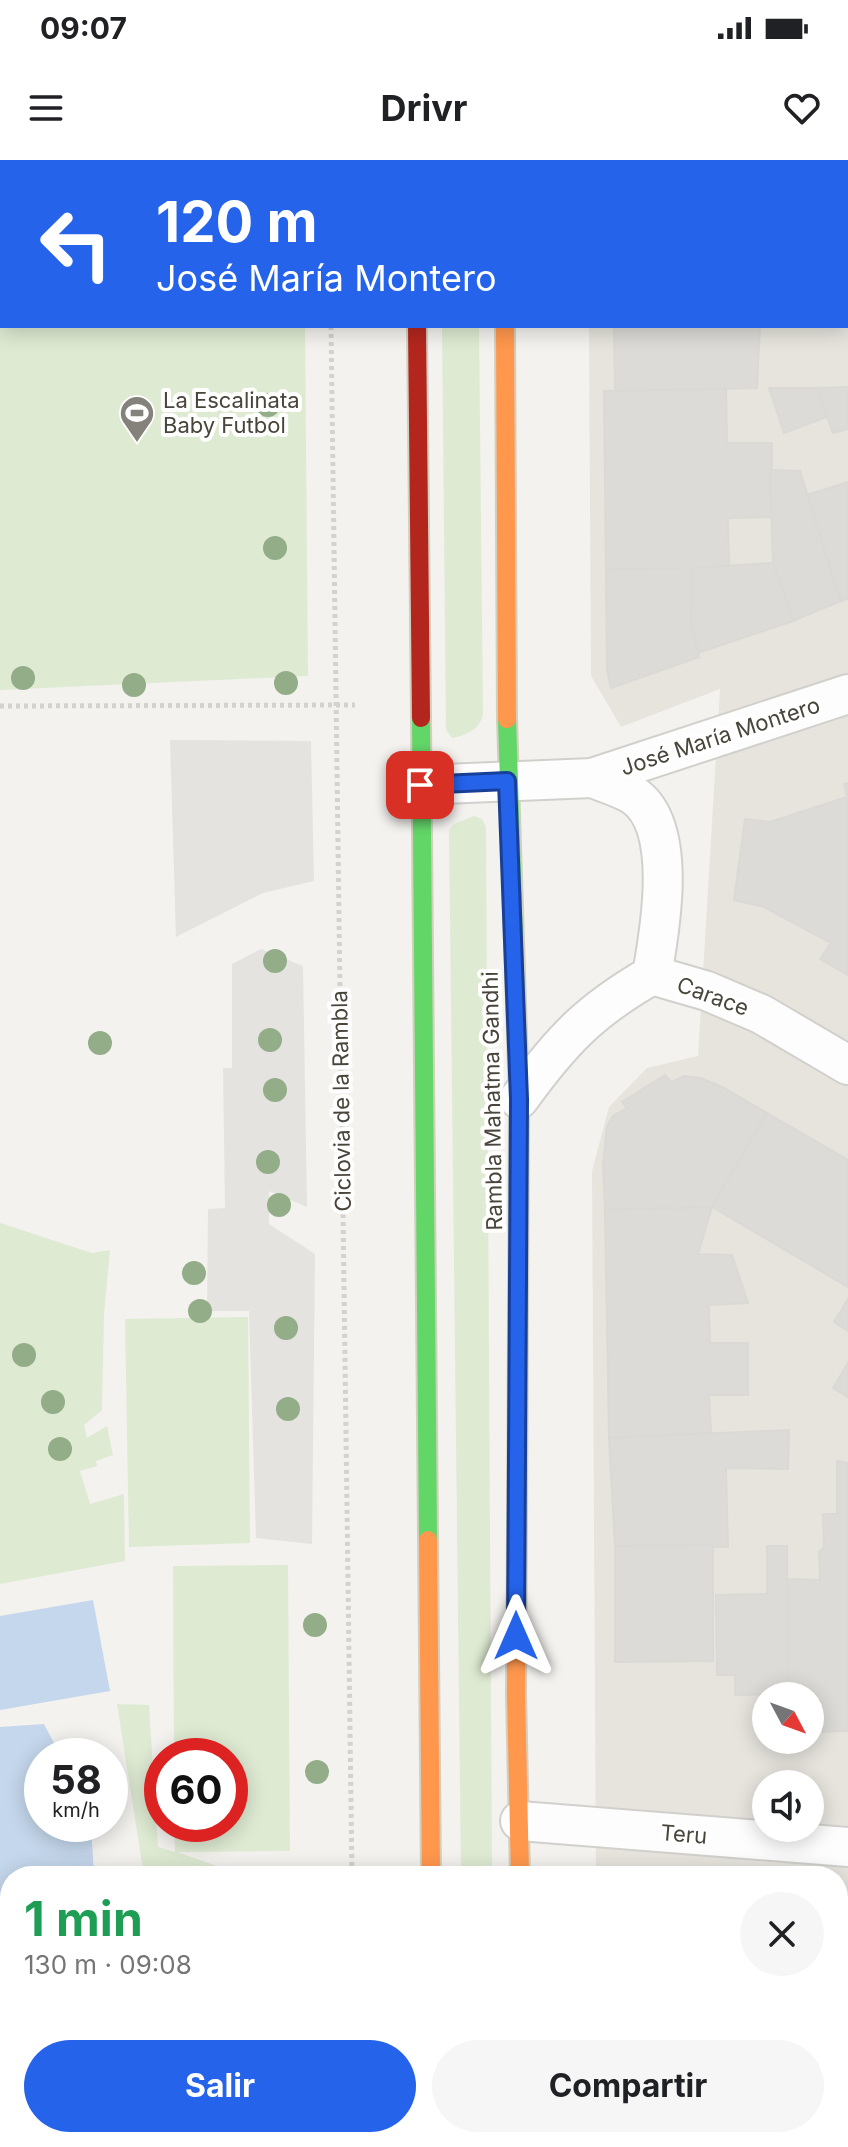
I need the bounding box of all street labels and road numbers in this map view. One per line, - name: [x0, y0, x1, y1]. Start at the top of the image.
- street label: José María Montero: [617, 691, 823, 781]
- street label: Rambla Mahatma Gandhi: [477, 971, 507, 1231]
- street label: Carace: [674, 971, 752, 1021]
- street label: Ciclovia de la Rambla: [326, 990, 356, 1212]
- street label: Teru: [660, 1819, 708, 1849]

